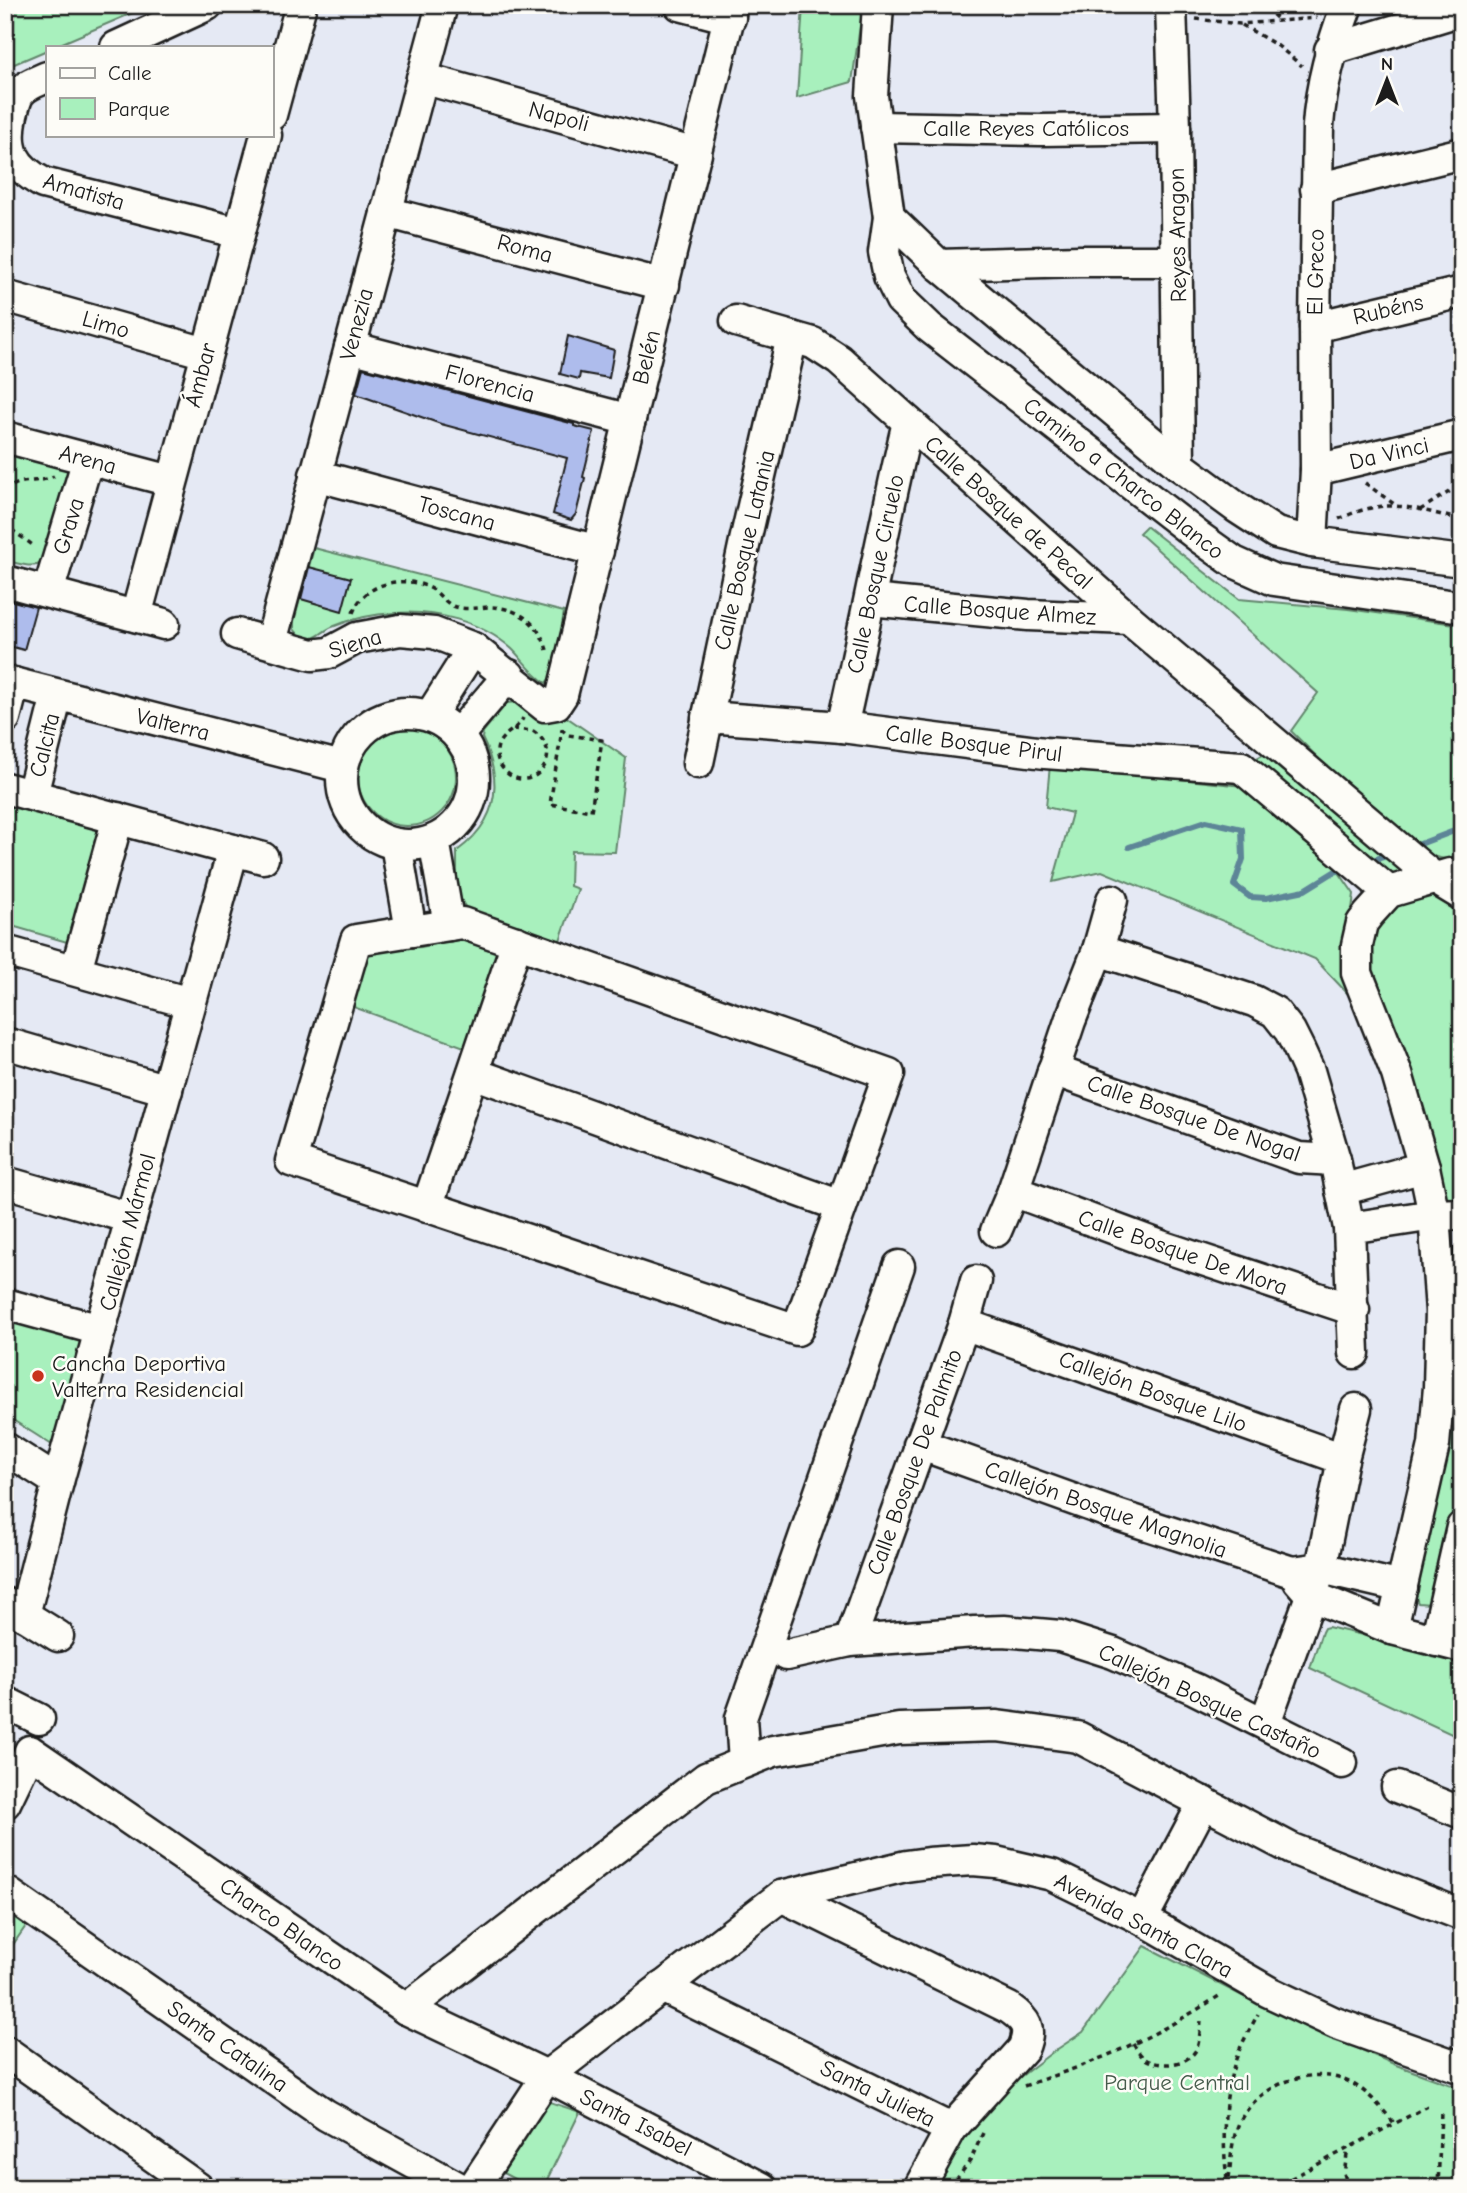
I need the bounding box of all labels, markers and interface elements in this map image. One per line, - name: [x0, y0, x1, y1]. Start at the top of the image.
- legend: [46, 46, 273, 136]
- north arrow: [1352, 46, 1422, 116]
- text: N: [1381, 53, 1393, 75]
- text: Calle: [108, 61, 151, 85]
- street label: Napoli: [526, 95, 592, 137]
- text: Parque: [108, 97, 170, 121]
- street label: Calle Reyes Católicos: [923, 115, 1129, 142]
- street label: Amatista: [40, 167, 128, 216]
- street label: Reyes Aragon: [1163, 167, 1192, 303]
- street label: Roma: [494, 228, 556, 269]
- street label: El Greco: [1301, 229, 1330, 316]
- street label: Venezia: [334, 285, 379, 363]
- street label: Rubéns: [1350, 288, 1426, 331]
- street label: Limo: [79, 305, 133, 344]
- street label: Belén: [627, 327, 666, 387]
- street label: Ámbar: [179, 339, 222, 410]
- street label: Florencia: [442, 359, 538, 408]
- street label: Camino a Charco Blanco: [1018, 392, 1229, 565]
- street label: Calle Bosque de Pecal: [919, 430, 1098, 595]
- street label: Da Vinci: [1347, 431, 1431, 476]
- street label: Arena: [56, 439, 119, 480]
- street label: Calle Bosque Latania: [708, 447, 781, 653]
- street label: Calle Bosque Ciruelo: [841, 472, 910, 676]
- street label: Toscana: [415, 490, 498, 537]
- street label: Grava: [47, 494, 90, 558]
- street label: Calle Bosque Almez: [903, 590, 1097, 631]
- street label: Siena: [325, 623, 385, 664]
- street label: Valterra: [133, 702, 213, 747]
- street label: Calcita: [24, 710, 65, 780]
- street label: Calle Bosque Pirul: [884, 719, 1064, 768]
- street label: Calle Bosque De Nogal: [1084, 1069, 1304, 1168]
- street label: Callejón Mármol: [93, 1150, 161, 1314]
- street label: Calle Bosque De Mora: [1075, 1204, 1291, 1301]
- street label: Calle Bosque De Palmito: [861, 1345, 968, 1579]
- street label: Callejón Bosque Lilo: [1055, 1345, 1251, 1438]
- place label: Cancha Deportiva Valterra Residencial: [52, 1350, 244, 1403]
- marker: Cancha Deportiva Valterra Residencial: [30, 1368, 46, 1384]
- street label: Callejón Bosque Magnolia: [981, 1455, 1231, 1564]
- street label: Callejón Bosque Castaño: [1094, 1638, 1325, 1765]
- street label: Avenida Santa Clara: [1050, 1867, 1238, 1984]
- street label: Charco Blanco: [215, 1872, 349, 1977]
- street label: Santa Catalina: [162, 1995, 293, 2098]
- street label: Santa Julieta: [816, 2054, 940, 2133]
- park label: Parque Central: [1104, 2069, 1250, 2096]
- street label: Santa Isabel: [575, 2083, 696, 2162]

